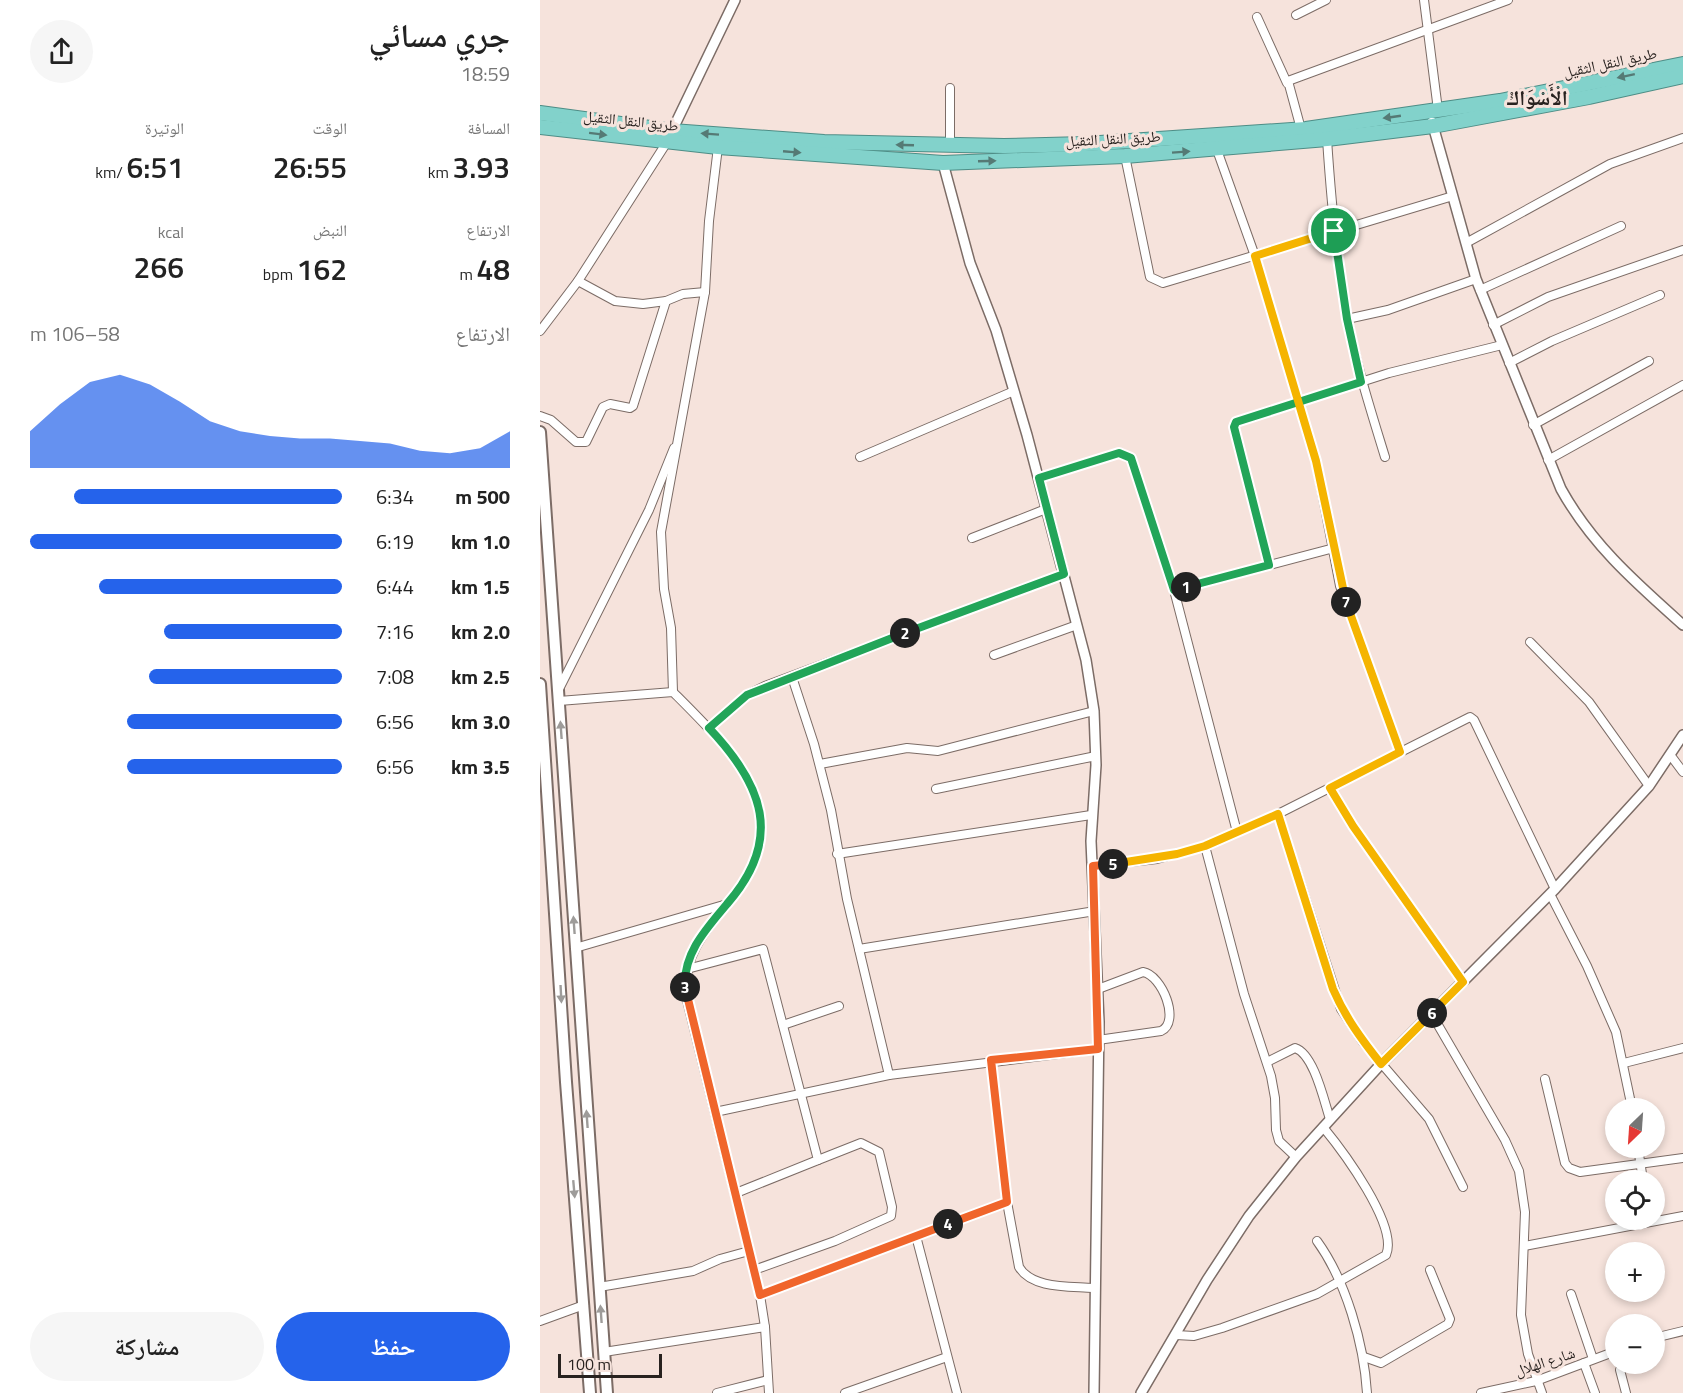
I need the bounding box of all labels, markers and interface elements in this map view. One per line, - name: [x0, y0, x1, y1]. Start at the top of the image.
- text: جري مسائي: [369, 10, 510, 60]
- button: share: [30, 20, 93, 83]
- street label: طريق النقل الثقيل: [1561, 41, 1659, 84]
- text: 18:59: [461, 58, 510, 89]
- one-way arrow: [1617, 72, 1635, 82]
- district label: الْأَسْوَاكْ: [1506, 81, 1568, 113]
- street label: طريق النقل الثقيل: [582, 104, 680, 137]
- one-way arrow: [1383, 112, 1402, 121]
- text: الوتيرة: [145, 116, 184, 140]
- text: الوقت: [313, 116, 347, 140]
- text: المسافة: [468, 116, 510, 140]
- street label: طريق النقل الثقيل: [1065, 125, 1161, 152]
- one-way arrow: [701, 129, 720, 139]
- one-way arrow: [589, 130, 608, 139]
- one-way arrow: [895, 140, 914, 149]
- text: 6:51: [126, 144, 184, 190]
- text: 26:55: [273, 144, 347, 190]
- text: 3.93: [452, 144, 510, 190]
- one-way arrow: [1172, 147, 1191, 157]
- one-way arrow: [783, 148, 802, 157]
- one-way arrow: [977, 157, 996, 166]
- text: /km: [95, 160, 126, 184]
- text: km: [428, 160, 452, 184]
- pin: [1308, 205, 1359, 256]
- icon: arrive: [1317, 214, 1350, 247]
- text: النبض: [313, 218, 347, 242]
- text: الارتفاع: [466, 218, 510, 242]
- text: kcal: [158, 220, 184, 244]
- text: 266: [134, 244, 184, 290]
- text: 162: [297, 246, 347, 292]
- text: 48: [476, 246, 510, 292]
- text: bpm: [263, 262, 297, 286]
- text: m: [459, 262, 476, 286]
- text: 58–106 m: [30, 318, 120, 349]
- text: الارتفاع: [455, 318, 510, 349]
- text: 6:34: [376, 481, 414, 512]
- text: 500 m: [455, 481, 510, 512]
- text: 6:19: [376, 526, 414, 557]
- text: 1.0 km: [451, 526, 510, 557]
- text: 6:44: [376, 571, 414, 602]
- text: 1.5 km: [451, 571, 510, 602]
- pin: 1: [1171, 572, 1201, 602]
- text: 1: [1182, 575, 1190, 599]
- pin: 7: [1331, 587, 1361, 617]
- text: 7: [1342, 590, 1350, 614]
- text: 7:16: [376, 616, 414, 647]
- text: 2.0 km: [451, 616, 510, 647]
- pin: 2: [890, 618, 920, 648]
- text: 2: [901, 621, 909, 645]
- text: 7:08: [376, 661, 414, 692]
- text: 2.5 km: [451, 661, 510, 692]
- text: 6:56: [376, 706, 414, 737]
- text: 3.0 km: [451, 706, 510, 737]
- one-way arrow: [556, 721, 566, 740]
- text: 6:56: [376, 751, 414, 782]
- text: 3.5 km: [451, 751, 510, 782]
- pin: 5: [1098, 849, 1128, 879]
- text: 5: [1109, 852, 1117, 876]
- one-way arrow: [569, 915, 578, 934]
- pin: 3: [670, 972, 700, 1002]
- text: 3: [681, 975, 689, 999]
- one-way arrow: [556, 985, 565, 1004]
- pin: 6: [1417, 998, 1447, 1028]
- text: 6: [1428, 1001, 1436, 1025]
- north arrow: [1605, 1098, 1665, 1158]
- map controls: [1605, 1098, 1665, 1374]
- one-way arrow: [582, 1110, 592, 1129]
- button: locate: [1605, 1170, 1665, 1230]
- one-way arrow: [570, 1179, 579, 1198]
- pin: 4: [933, 1209, 963, 1239]
- text: 4: [944, 1212, 952, 1236]
- button: +: [1605, 1242, 1665, 1302]
- one-way arrow: [596, 1304, 606, 1323]
- button: مشاركة: [30, 1312, 264, 1381]
- button: حفظ: [276, 1312, 510, 1381]
- button: −: [1605, 1314, 1665, 1374]
- street label: شارع الهلال: [1512, 1341, 1578, 1382]
- scale bar: [558, 1351, 662, 1378]
- text: 100 m: [567, 1352, 611, 1376]

